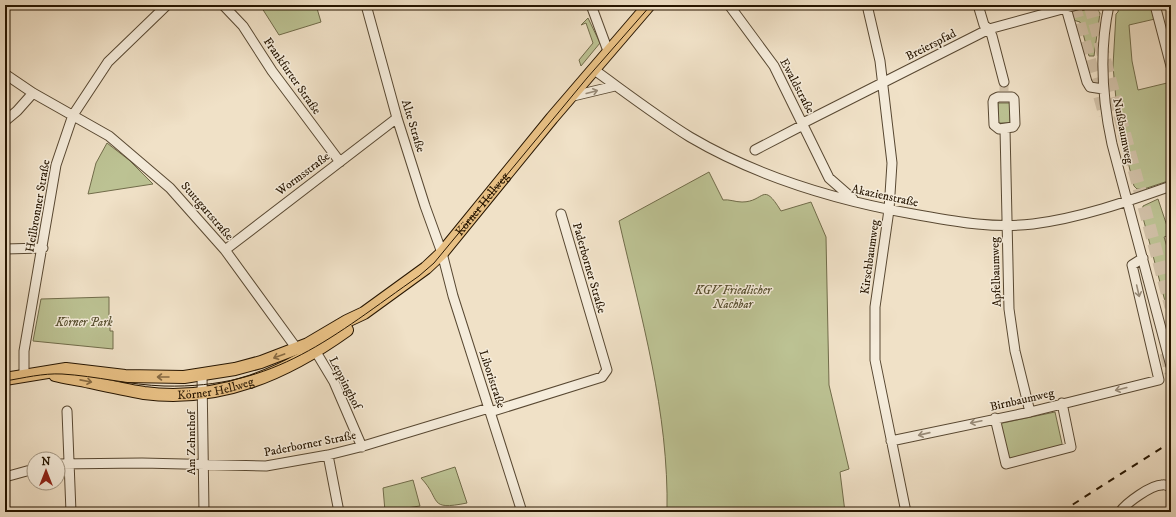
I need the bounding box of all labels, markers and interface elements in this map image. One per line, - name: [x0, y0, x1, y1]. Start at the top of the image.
- street label: Breierspfad: [903, 26, 959, 64]
- street label: Frankfurter Straße: [260, 35, 324, 117]
- street label: Ewaldstraße: [776, 56, 818, 116]
- one-way arrow: [585, 88, 598, 95]
- street label: Nußbaumweg: [1109, 97, 1137, 165]
- street label: Alte Straße: [398, 98, 428, 154]
- street label: Wormsstraße: [272, 149, 333, 200]
- street label: Heilbronner Straße: [22, 158, 54, 254]
- street label: Körner Hellweg: [452, 169, 512, 239]
- street label: Stuttgartstraße: [178, 179, 236, 243]
- street label: Akazienstraße: [850, 182, 920, 210]
- street label: Kirschbaumweg: [857, 218, 883, 295]
- street label: Paderborner Straße: [569, 221, 609, 315]
- street label: Apfelbaumweg: [987, 237, 1005, 307]
- park label: KGV Friedlicher Nachbar: [694, 283, 773, 312]
- one-way arrow: [1134, 284, 1142, 297]
- park label: Körner Park: [55, 315, 112, 330]
- street label: Liboristraße: [476, 348, 508, 410]
- one-way arrow: [273, 352, 285, 360]
- street label: Leppinghof: [325, 354, 366, 414]
- one-way arrow: [157, 373, 170, 381]
- street label: Körner Hellweg: [177, 374, 256, 402]
- one-way arrow: [79, 377, 92, 385]
- street label: Birnbaumweg: [989, 385, 1056, 415]
- one-way arrow: [1115, 385, 1128, 393]
- street label: Am Zehnthof: [184, 409, 199, 475]
- one-way arrow: [969, 419, 982, 427]
- street label: Paderborner Straße: [263, 428, 357, 460]
- one-way arrow: [917, 431, 930, 438]
- north arrow: [26, 451, 66, 491]
- text: N: [41, 455, 51, 469]

